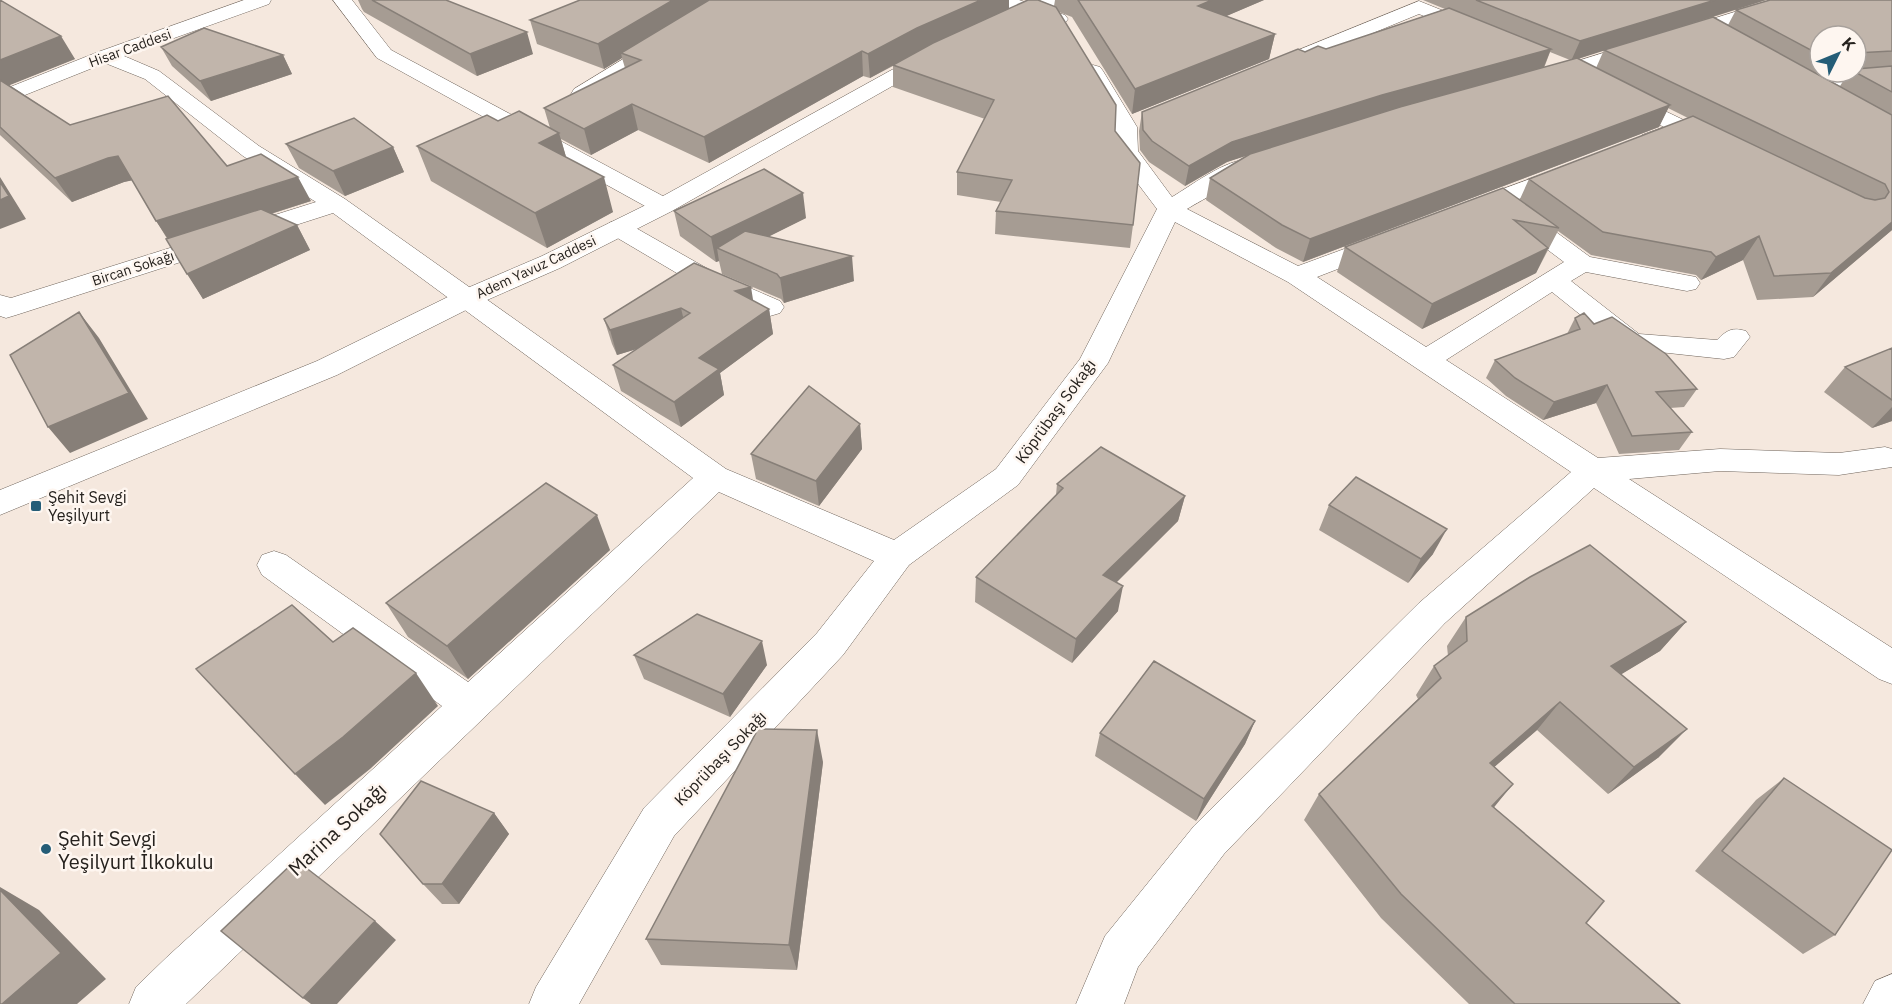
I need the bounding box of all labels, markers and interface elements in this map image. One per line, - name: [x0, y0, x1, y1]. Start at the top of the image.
- north arrow: [1808, 24, 1868, 84]
- street label: Hisar Caddesi: [86, 25, 174, 71]
- text: K: [1838, 33, 1860, 55]
- street label: Adem Yavuz Caddesi: [473, 231, 599, 303]
- street label: Bircan Sokağı: [90, 246, 176, 290]
- street label: Köprübaşı Sokağı: [1010, 355, 1100, 467]
- place label: Şehit Sevgi Yeşilyurt: [48, 487, 127, 525]
- marker: Şehit Sevgi Yeşilyurt: [29, 499, 43, 513]
- street label: Köprübaşı Sokağı: [670, 706, 770, 810]
- street label: Marina Sokağı: [282, 776, 392, 882]
- place label: Şehit Sevgi Yeşilyurt İlkokulu: [58, 825, 214, 875]
- marker: Şehit Sevgi Yeşilyurt İlkokulu: [39, 842, 53, 856]

